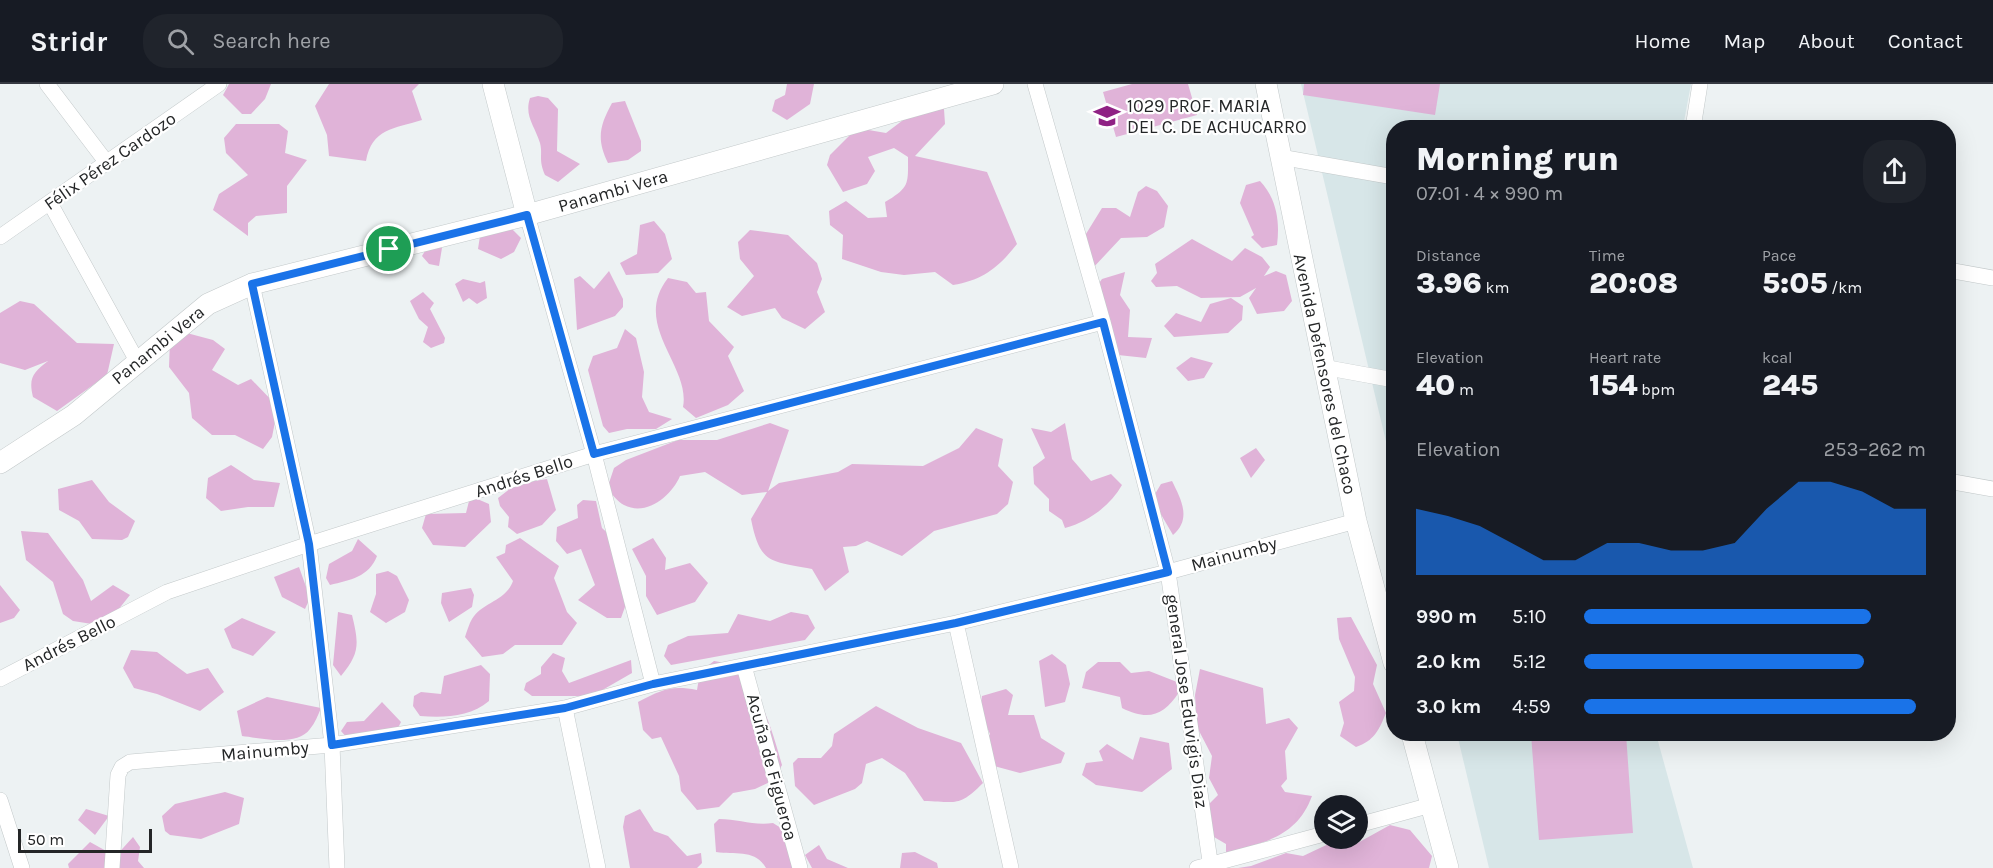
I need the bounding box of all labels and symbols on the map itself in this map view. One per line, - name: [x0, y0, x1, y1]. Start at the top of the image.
- place label: 1029 PROF. MARIA DEL C. DE ACHUCARRO: [1127, 95, 1307, 138]
- school or university icon: 1029 PROF. MARIA DEL C. DE ACHUCARRO: [1092, 101, 1122, 131]
- street label: Félix Pérez Cardozo: [40, 107, 180, 215]
- street label: Panambi Vera: [556, 165, 670, 217]
- pin: [363, 223, 414, 274]
- street label: Avenida Defensores del Chaco: [1289, 252, 1361, 496]
- street label: Panambi Vera: [107, 301, 209, 389]
- street label: Andrés Bello: [472, 450, 576, 502]
- street label: Mainumby: [1189, 532, 1280, 576]
- street label: general Jose Eduvigis Diaz: [1161, 592, 1213, 810]
- street label: Andrés Bello: [19, 610, 119, 676]
- street label: Acuña de Figueroa: [742, 691, 802, 843]
- street label: Mainumby: [220, 736, 310, 766]
- scale bar: [18, 826, 152, 854]

